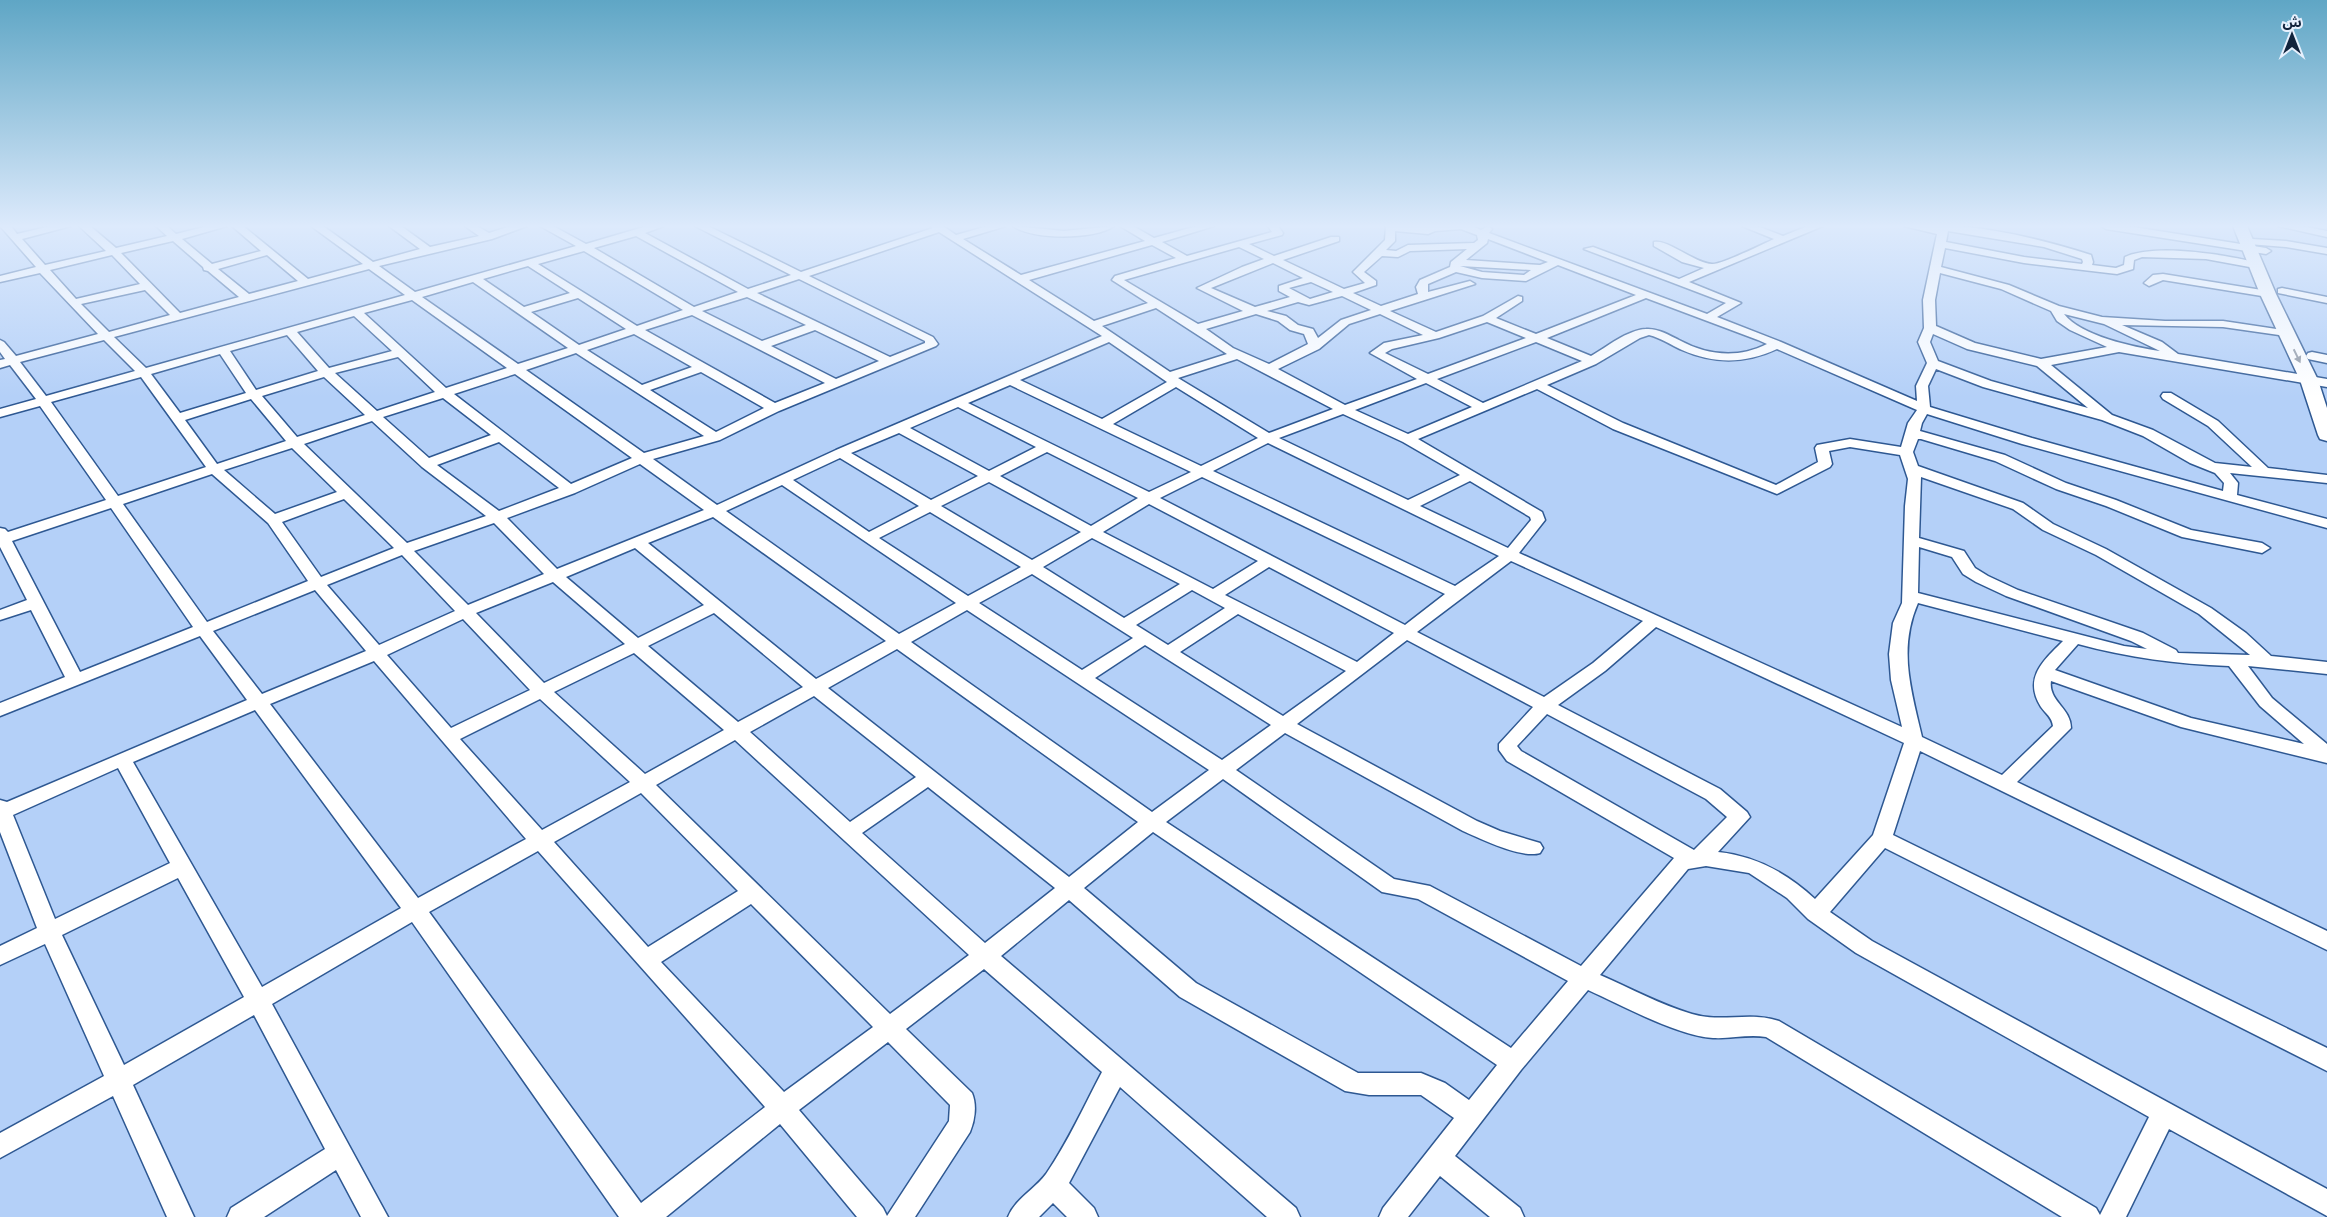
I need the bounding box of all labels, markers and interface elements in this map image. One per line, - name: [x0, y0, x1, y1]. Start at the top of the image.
- north arrow: [2267, 10, 2317, 60]
- text: ش: [2282, 14, 2302, 31]
- one-way arrow: [2294, 349, 2302, 363]

